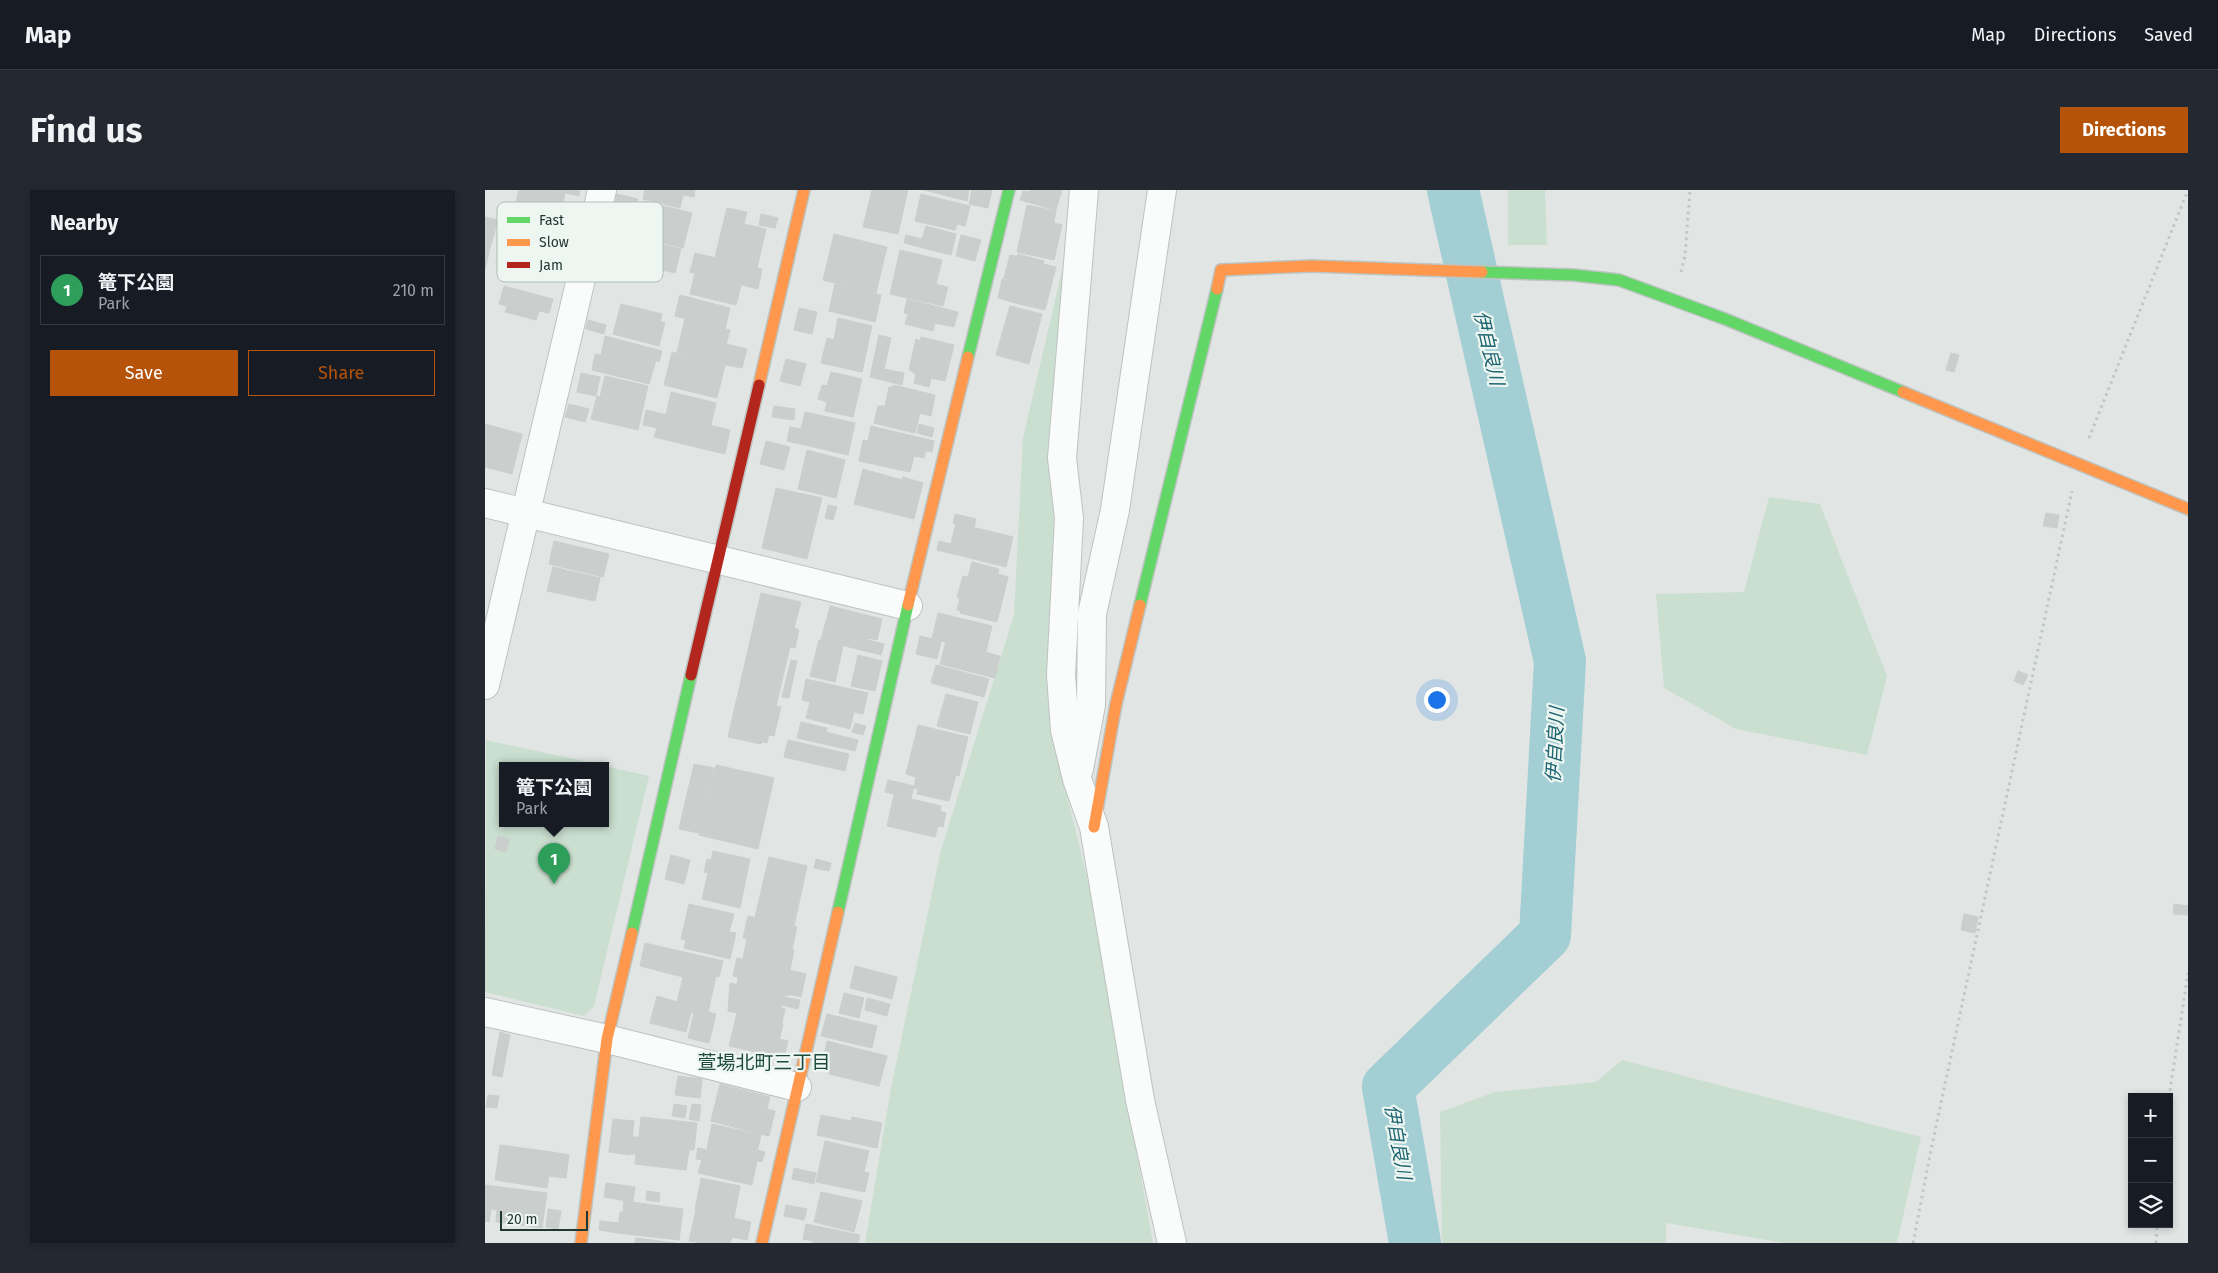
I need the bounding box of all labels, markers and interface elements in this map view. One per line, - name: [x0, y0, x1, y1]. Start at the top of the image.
- text: Map: [25, 21, 71, 49]
- text: Map: [1971, 24, 2006, 46]
- text: Directions: [2034, 24, 2116, 46]
- text: Saved: [2144, 24, 2193, 46]
- button: Directions: [2060, 107, 2188, 153]
- text: Find us: [30, 109, 142, 151]
- legend: [497, 202, 663, 282]
- text: Nearby: [50, 210, 118, 236]
- text: Fast: [539, 212, 565, 229]
- text: Slow: [539, 234, 569, 251]
- text: Jam: [539, 257, 563, 274]
- text: 篭下公園: [98, 271, 174, 294]
- text: 1: [63, 281, 71, 300]
- text: 210 m: [393, 281, 434, 300]
- text: Park: [98, 294, 130, 313]
- water label: 伊自良川: [1469, 308, 1509, 390]
- button: Save: [50, 350, 238, 396]
- button: Share: [248, 350, 435, 396]
- your location: [1424, 687, 1450, 713]
- water label: 伊自良川: [1542, 704, 1569, 784]
- popup: [499, 762, 609, 827]
- text: 篭下公園: [516, 776, 592, 799]
- text: Park: [516, 799, 547, 818]
- pin: 1: [538, 843, 570, 884]
- district label: 萱場北町三丁目: [697, 1051, 831, 1074]
- map controls: [2128, 1093, 2173, 1228]
- button: +: [2128, 1093, 2173, 1138]
- water label: 伊自良川: [1380, 1103, 1416, 1183]
- button: −: [2128, 1138, 2173, 1183]
- button: layers: [2128, 1183, 2173, 1228]
- scale bar: [500, 1208, 587, 1231]
- text: 20 m: [507, 1211, 537, 1228]

